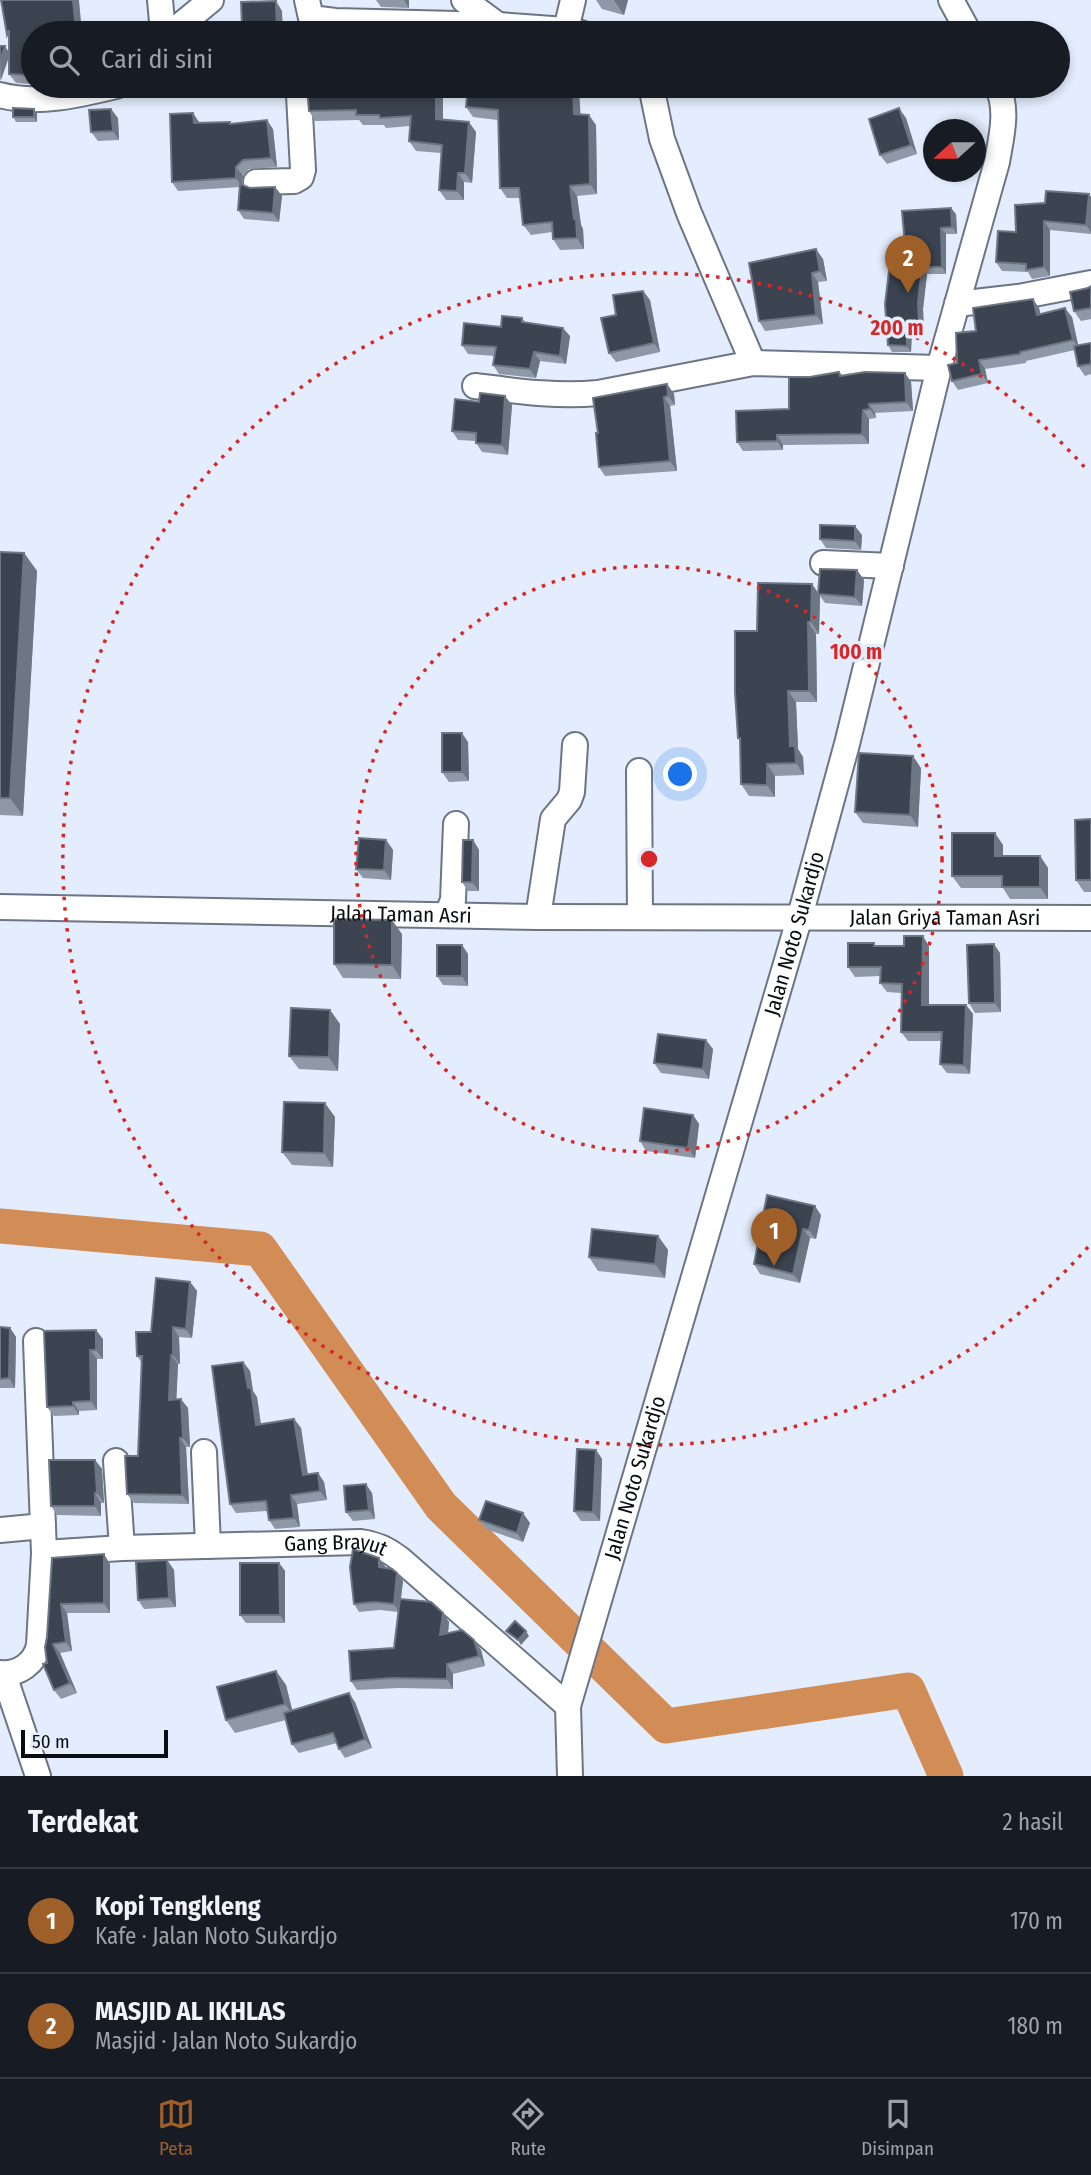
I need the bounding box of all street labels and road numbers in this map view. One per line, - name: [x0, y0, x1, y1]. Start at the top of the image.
- street label: Jalan Noto Sukardjo: [758, 849, 830, 1019]
- street label: Jalan Taman Asri: [330, 900, 472, 929]
- street label: Jalan Griya Taman Asri: [850, 905, 1040, 931]
- street label: Jalan Noto Sukardjo: [599, 1393, 671, 1563]
- street label: Gang Brayut: [284, 1529, 392, 1562]

